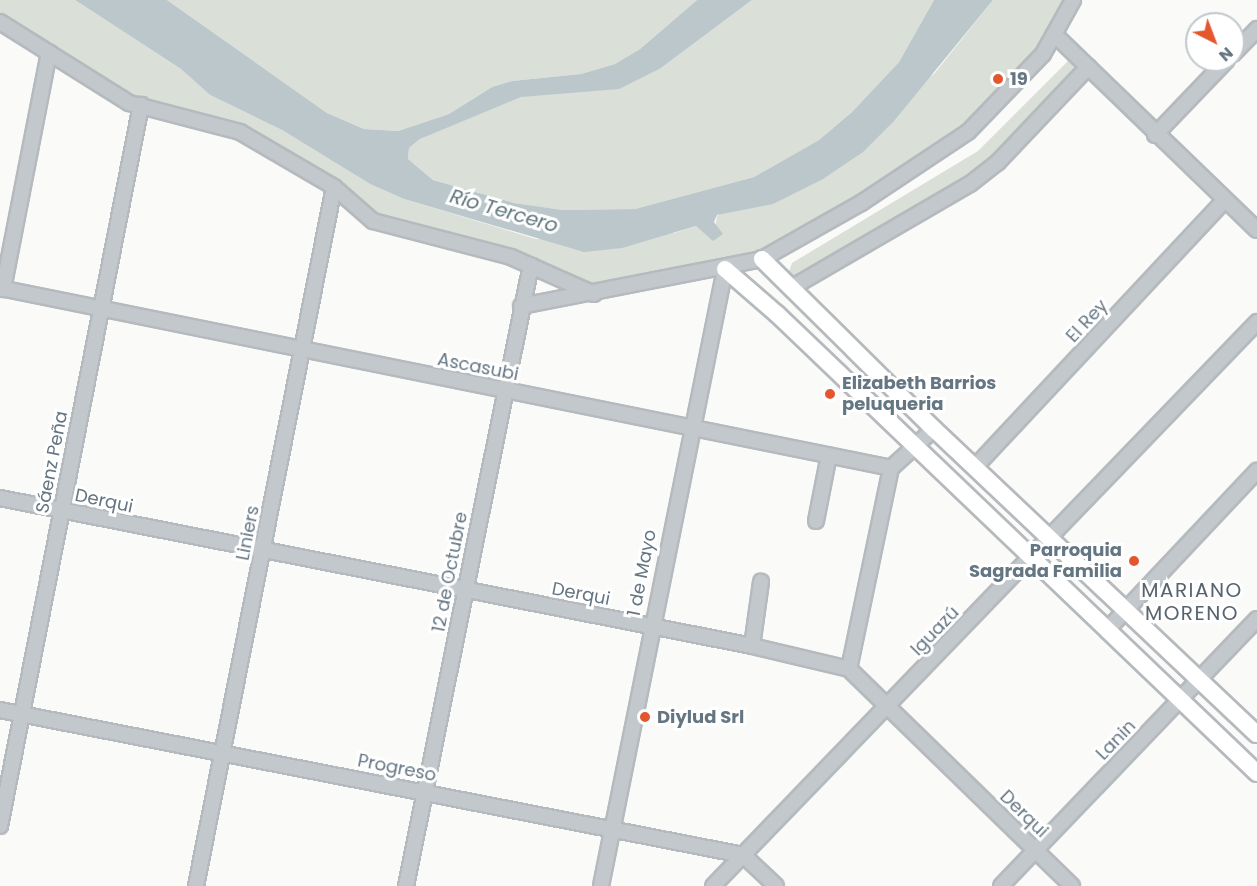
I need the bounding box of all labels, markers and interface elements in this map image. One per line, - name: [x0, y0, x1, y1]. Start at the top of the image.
- north arrow: [1185, 12, 1245, 72]
- text: N: [1214, 42, 1238, 67]
- place label: 19: [1010, 68, 1028, 90]
- marker: 19: [991, 72, 1005, 86]
- water label: Río Tercero: [447, 184, 561, 238]
- street label: El Rey: [1062, 295, 1112, 347]
- street label: Ascasubi: [436, 349, 520, 385]
- place label: Elizabeth Barrios peluqueria: [842, 373, 996, 416]
- marker: Elizabeth Barrios peluqueria: [823, 387, 837, 401]
- street label: Sáenz Peña: [32, 409, 72, 515]
- street label: Derqui: [73, 484, 135, 518]
- street label: Liniers: [232, 504, 264, 562]
- street label: 12 de Octubre: [428, 510, 472, 634]
- street label: 1 de Mayo: [623, 528, 661, 618]
- place label: Parroquia Sagrada Familia: [969, 540, 1122, 582]
- marker: Parroquia Sagrada Familia: [1127, 554, 1141, 568]
- street label: Derqui: [550, 578, 612, 610]
- district label: MARIANO MORENO: [1141, 579, 1243, 626]
- street label: Iguazú: [906, 602, 964, 660]
- place label: Diylud Srl: [657, 706, 744, 728]
- marker: Diylud Srl: [638, 710, 652, 724]
- street label: Lanin: [1092, 715, 1140, 765]
- street label: Progreso: [356, 750, 438, 786]
- street label: Derqui: [995, 786, 1053, 842]

